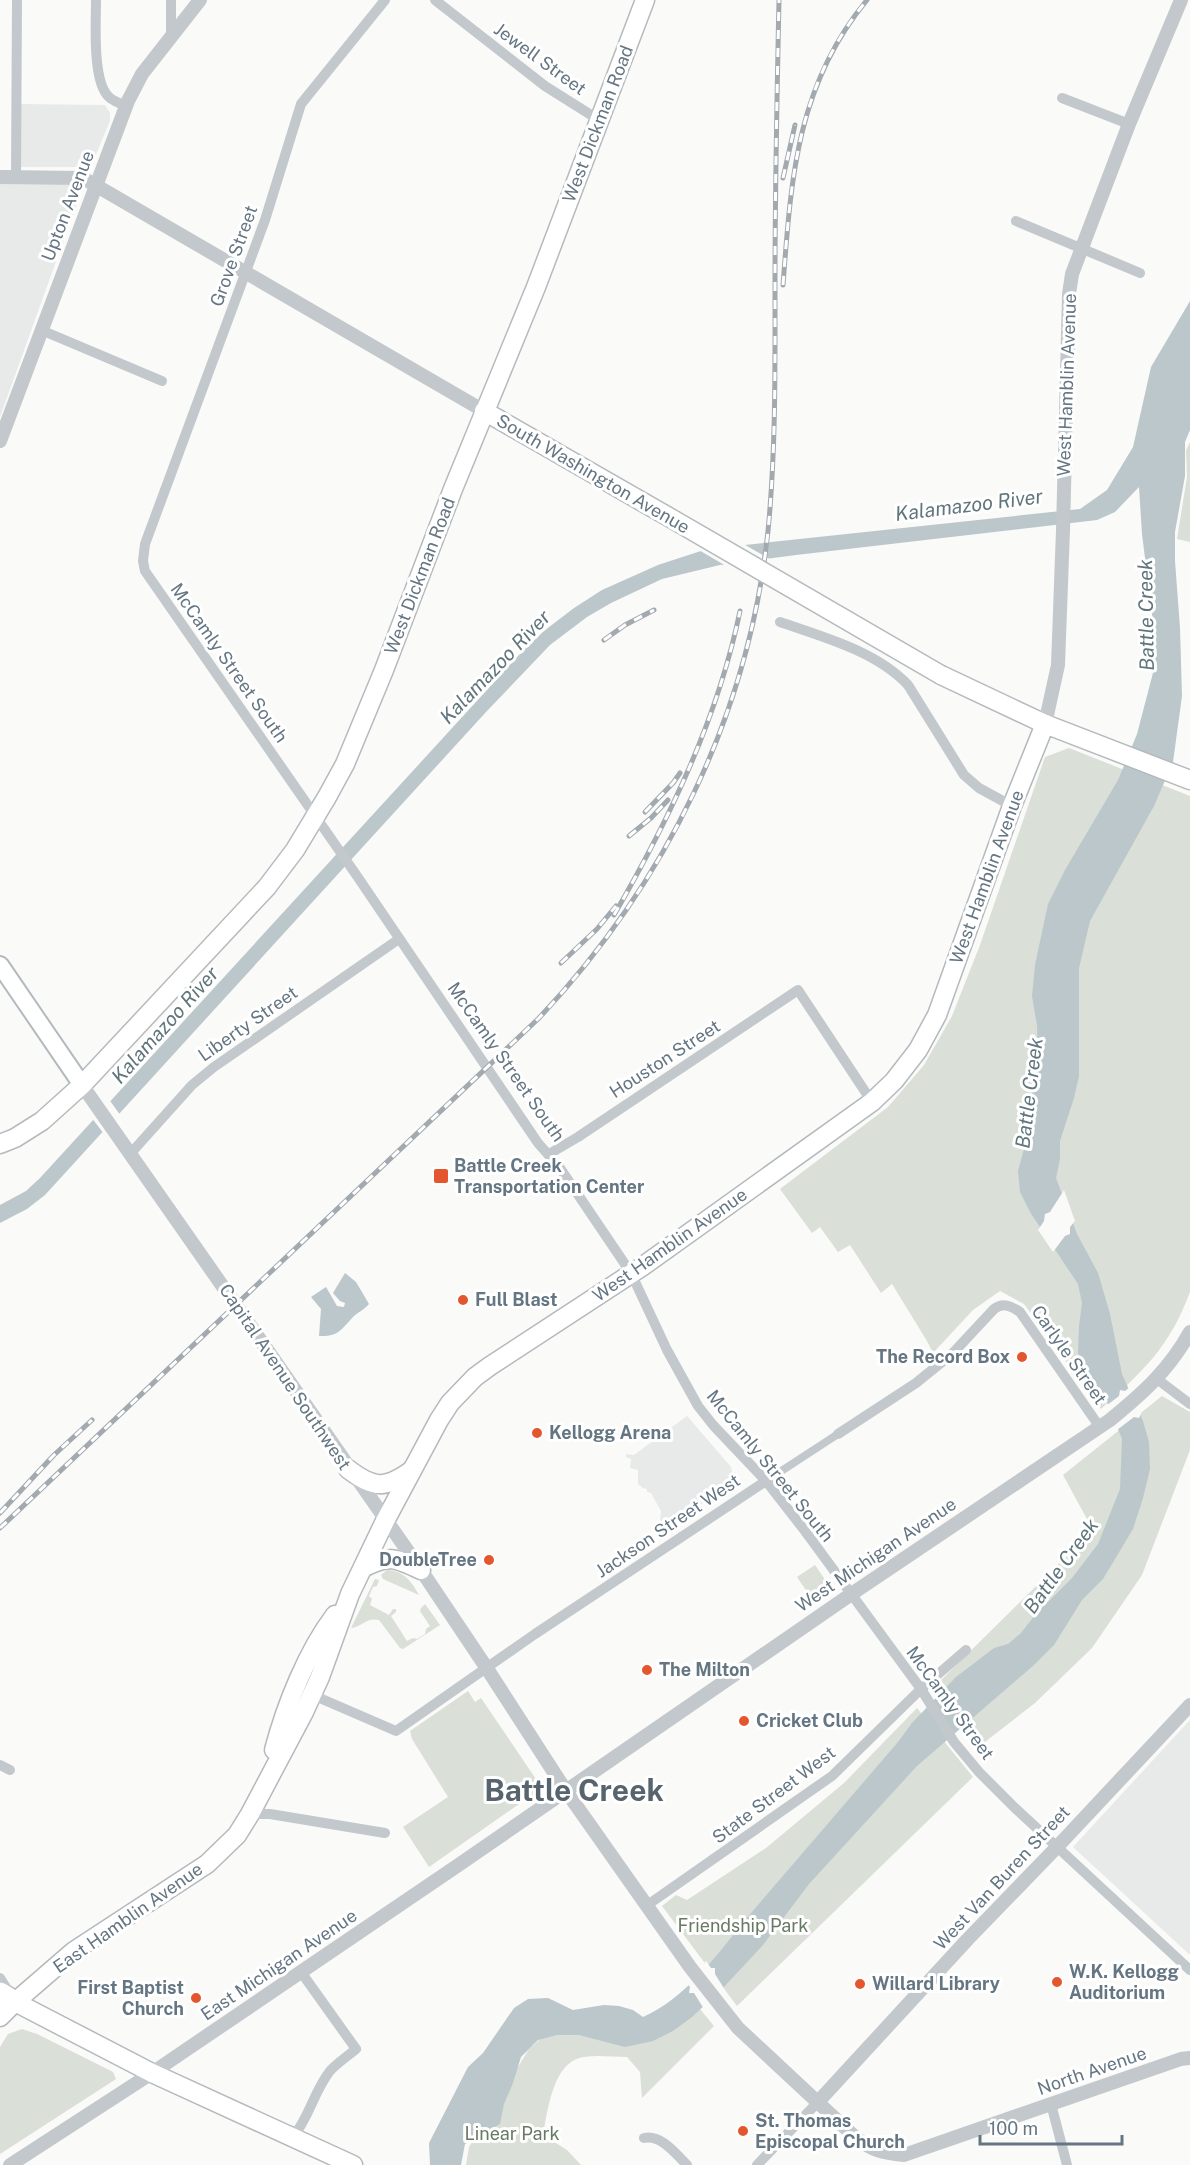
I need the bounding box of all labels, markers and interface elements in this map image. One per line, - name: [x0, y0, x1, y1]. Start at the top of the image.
- street label: Jewell Street: [490, 18, 590, 99]
- street label: West Dickman Road: [558, 42, 637, 205]
- street label: Upton Avenue: [37, 148, 98, 264]
- street label: Grove Street: [206, 202, 262, 309]
- street label: West Hamblin Avenue: [1053, 293, 1080, 477]
- street label: South Washington Avenue: [493, 410, 694, 538]
- water label: Kalamazoo River: [894, 484, 1045, 526]
- street label: West Dickman Road: [380, 494, 459, 657]
- water label: Battle Creek: [1133, 559, 1159, 671]
- street label: McCamly Street South: [166, 579, 292, 746]
- water label: Kalamazoo River: [435, 605, 556, 729]
- street label: West Hamblin Avenue: [945, 787, 1028, 967]
- water label: Kalamazoo River: [106, 961, 224, 1088]
- street label: McCamly Street South: [443, 978, 569, 1145]
- street label: Liberty Street: [194, 982, 301, 1066]
- street label: Houston Street: [606, 1015, 724, 1102]
- water label: Battle Creek: [1010, 1036, 1048, 1150]
- place label: Battle Creek Transportation Center: [454, 1155, 645, 1197]
- marker: Battle Creek Transportation Center: [432, 1167, 450, 1185]
- street label: West Hamblin Avenue: [589, 1183, 751, 1306]
- street label: Capital Avenue Southwest: [215, 1280, 356, 1474]
- place label: Full Blast: [475, 1289, 557, 1310]
- marker: Full Blast: [456, 1293, 470, 1307]
- street label: Carlyle Street: [1028, 1301, 1111, 1408]
- place label: The Record Box: [876, 1346, 1010, 1367]
- marker: The Record Box: [1015, 1350, 1029, 1364]
- street label: McCamly Street South: [703, 1385, 838, 1546]
- place label: Kellogg Arena: [549, 1422, 671, 1443]
- marker: Kellogg Arena: [530, 1426, 544, 1440]
- street label: Jackson Street West: [592, 1469, 744, 1582]
- street label: West Michigan Avenue: [791, 1493, 960, 1616]
- water label: Battle Creek: [1018, 1514, 1104, 1618]
- place label: DoubleTree: [379, 1549, 477, 1570]
- marker: DoubleTree: [482, 1553, 496, 1567]
- street label: McCamly Street: [902, 1642, 999, 1763]
- place label: The Milton: [659, 1659, 750, 1680]
- marker: The Milton: [640, 1663, 654, 1677]
- place label: Cricket Club: [756, 1710, 863, 1731]
- marker: Cricket Club: [737, 1714, 751, 1728]
- street label: State Street West: [708, 1742, 839, 1848]
- district label: Battle Creek: [484, 1772, 664, 1808]
- street label: West Van Buren Street: [929, 1801, 1074, 1954]
- street label: East Hamblin Avenue: [49, 1858, 207, 1977]
- street label: East Michigan Avenue: [197, 1905, 361, 2025]
- park label: Friendship Park: [678, 1915, 808, 1936]
- place label: W.K. Kellogg Auditorium: [1069, 1961, 1179, 2003]
- place label: Willard Library: [872, 1973, 1000, 1994]
- marker: W.K. Kellogg Auditorium: [1050, 1975, 1064, 1989]
- place label: First Baptist Church: [77, 1977, 184, 2019]
- marker: Willard Library: [853, 1977, 867, 1991]
- marker: First Baptist Church: [189, 1991, 203, 2005]
- street label: North Avenue: [1035, 2042, 1149, 2099]
- scale bar: [980, 2108, 1122, 2146]
- place label: St. Thomas Episcopal Church: [755, 2110, 905, 2152]
- text: 100 m: [989, 2118, 1038, 2139]
- park label: Linear Park: [464, 2123, 560, 2144]
- marker: St. Thomas Episcopal Church: [736, 2124, 750, 2138]

